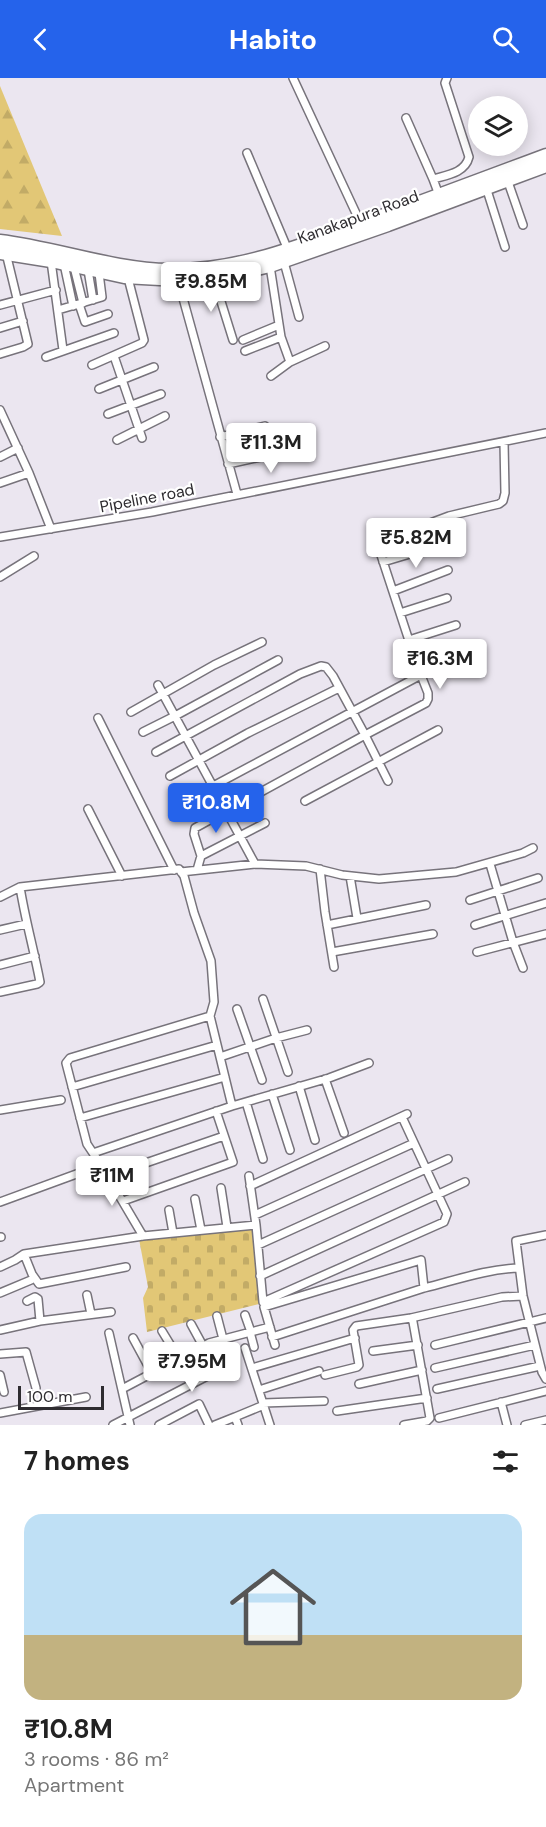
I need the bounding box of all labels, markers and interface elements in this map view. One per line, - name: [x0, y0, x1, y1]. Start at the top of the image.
- text: Habito: [229, 22, 317, 57]
- icon: back: [24, 23, 57, 56]
- icon: search: [489, 23, 522, 56]
- map controls: [468, 96, 528, 156]
- button: layers: [468, 96, 528, 156]
- street label: Kanakapura Road: [294, 185, 422, 249]
- pin: ₹9.85M: [162, 262, 260, 313]
- text: ₹9.85M: [175, 268, 247, 294]
- pin: ₹11.3M: [222, 423, 320, 474]
- text: ₹11.3M: [240, 429, 302, 455]
- street label: Pipeline road: [98, 479, 196, 517]
- pin: ₹5.82M: [367, 518, 465, 569]
- text: ₹5.82M: [380, 524, 452, 550]
- pin: ₹16.3M: [391, 639, 489, 690]
- text: ₹16.3M: [407, 645, 473, 671]
- pin: ₹10.8M: [167, 783, 265, 834]
- text: ₹10.8M: [182, 789, 250, 815]
- pin: ₹11M: [76, 1156, 148, 1207]
- text: ₹11M: [90, 1162, 134, 1188]
- pin: ₹7.95M: [143, 1342, 241, 1393]
- text: ₹7.95M: [157, 1348, 227, 1374]
- scale bar: [18, 1383, 104, 1410]
- text: 100 m: [27, 1386, 72, 1407]
- text: 7 homes: [24, 1444, 130, 1478]
- icon: filters: [489, 1445, 522, 1478]
- icon: home: [219, 1553, 327, 1661]
- text: ₹10.8M: [24, 1712, 113, 1746]
- text: 3 rooms · 86 m²: [24, 1746, 169, 1772]
- text: Apartment: [24, 1772, 124, 1798]

